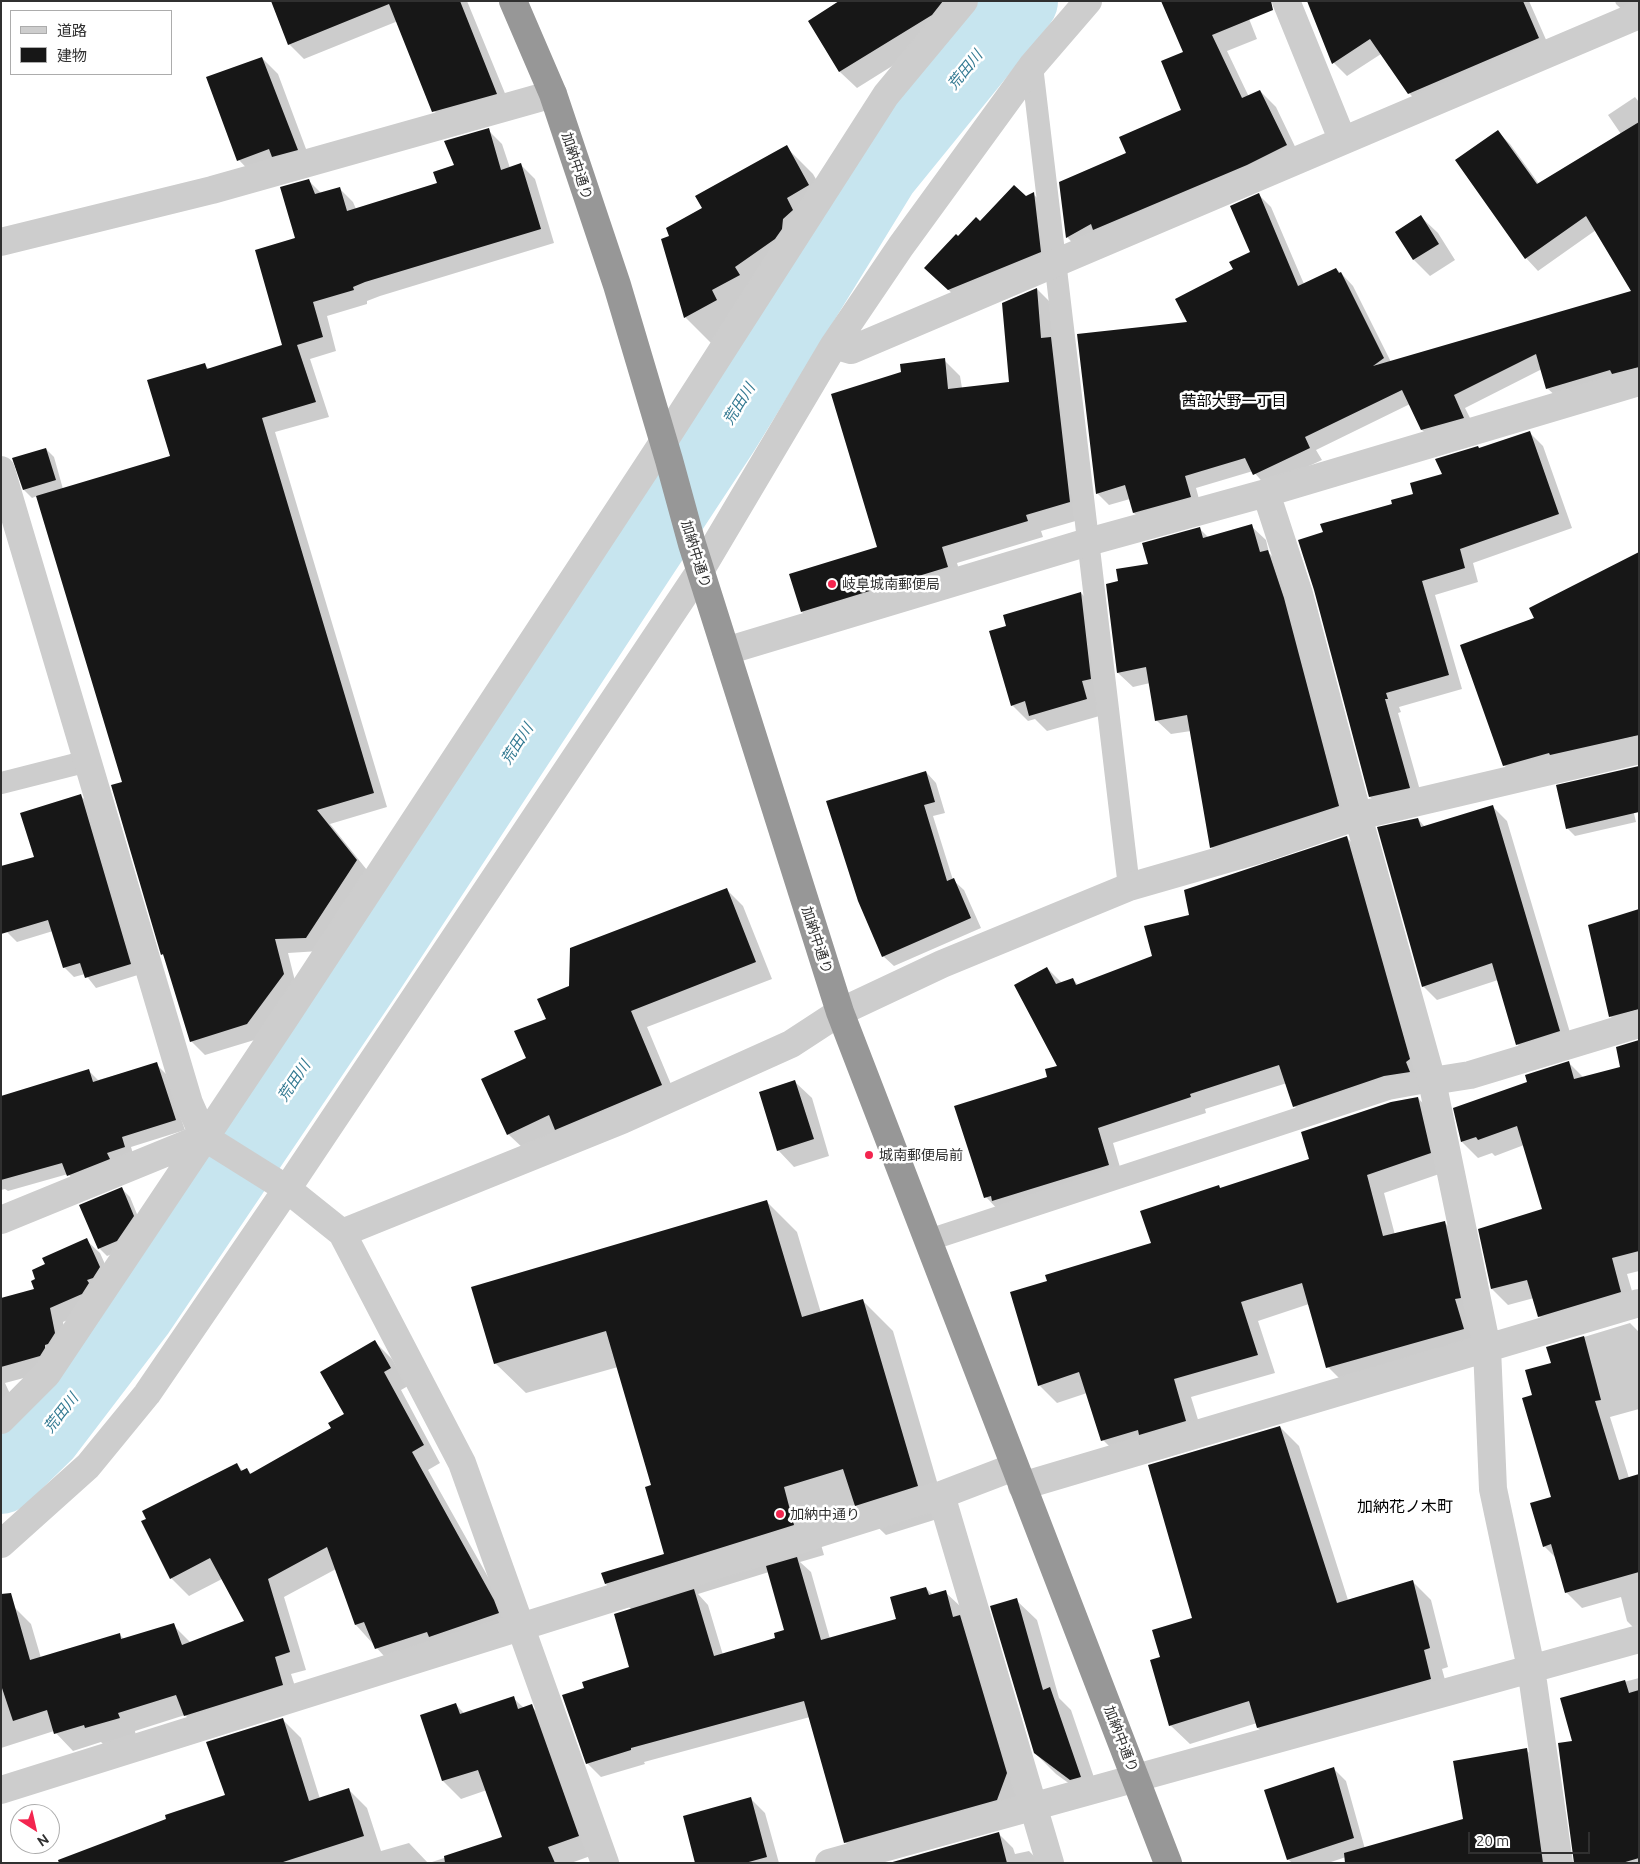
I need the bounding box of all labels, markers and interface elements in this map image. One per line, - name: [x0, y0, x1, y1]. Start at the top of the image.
- legend: [10, 10, 172, 75]
- text: 道路: [57, 22, 87, 39]
- text: 建物: [57, 47, 87, 64]
- water label: 荒田川: [944, 47, 986, 93]
- street label: 加納中通り: [558, 130, 596, 202]
- water label: 荒田川: [719, 380, 759, 428]
- district label: 茜部大野一丁目: [1182, 392, 1286, 410]
- street label: 加納中通り: [678, 518, 714, 590]
- place label: 岐阜城南郵便局: [842, 576, 940, 592]
- marker: 岐阜城南郵便局: [826, 578, 838, 590]
- water label: 荒田川: [497, 720, 537, 768]
- street label: 加納中通り: [798, 904, 836, 976]
- water label: 荒田川: [274, 1057, 314, 1105]
- place label: 城南郵便局前: [879, 1147, 963, 1163]
- marker: 城南郵便局前: [863, 1149, 875, 1161]
- water label: 荒田川: [40, 1390, 82, 1436]
- district label: 加納花ノ木町: [1357, 1497, 1453, 1517]
- place label: 加納中通り: [790, 1506, 860, 1522]
- marker: 加納中通り: [774, 1508, 786, 1520]
- street label: 加納中通り: [1101, 1703, 1141, 1775]
- north arrow: [10, 1804, 60, 1854]
- scale bar: [1470, 1822, 1592, 1854]
- text: N: [34, 1831, 52, 1850]
- text: 20 m: [1476, 1832, 1509, 1849]

